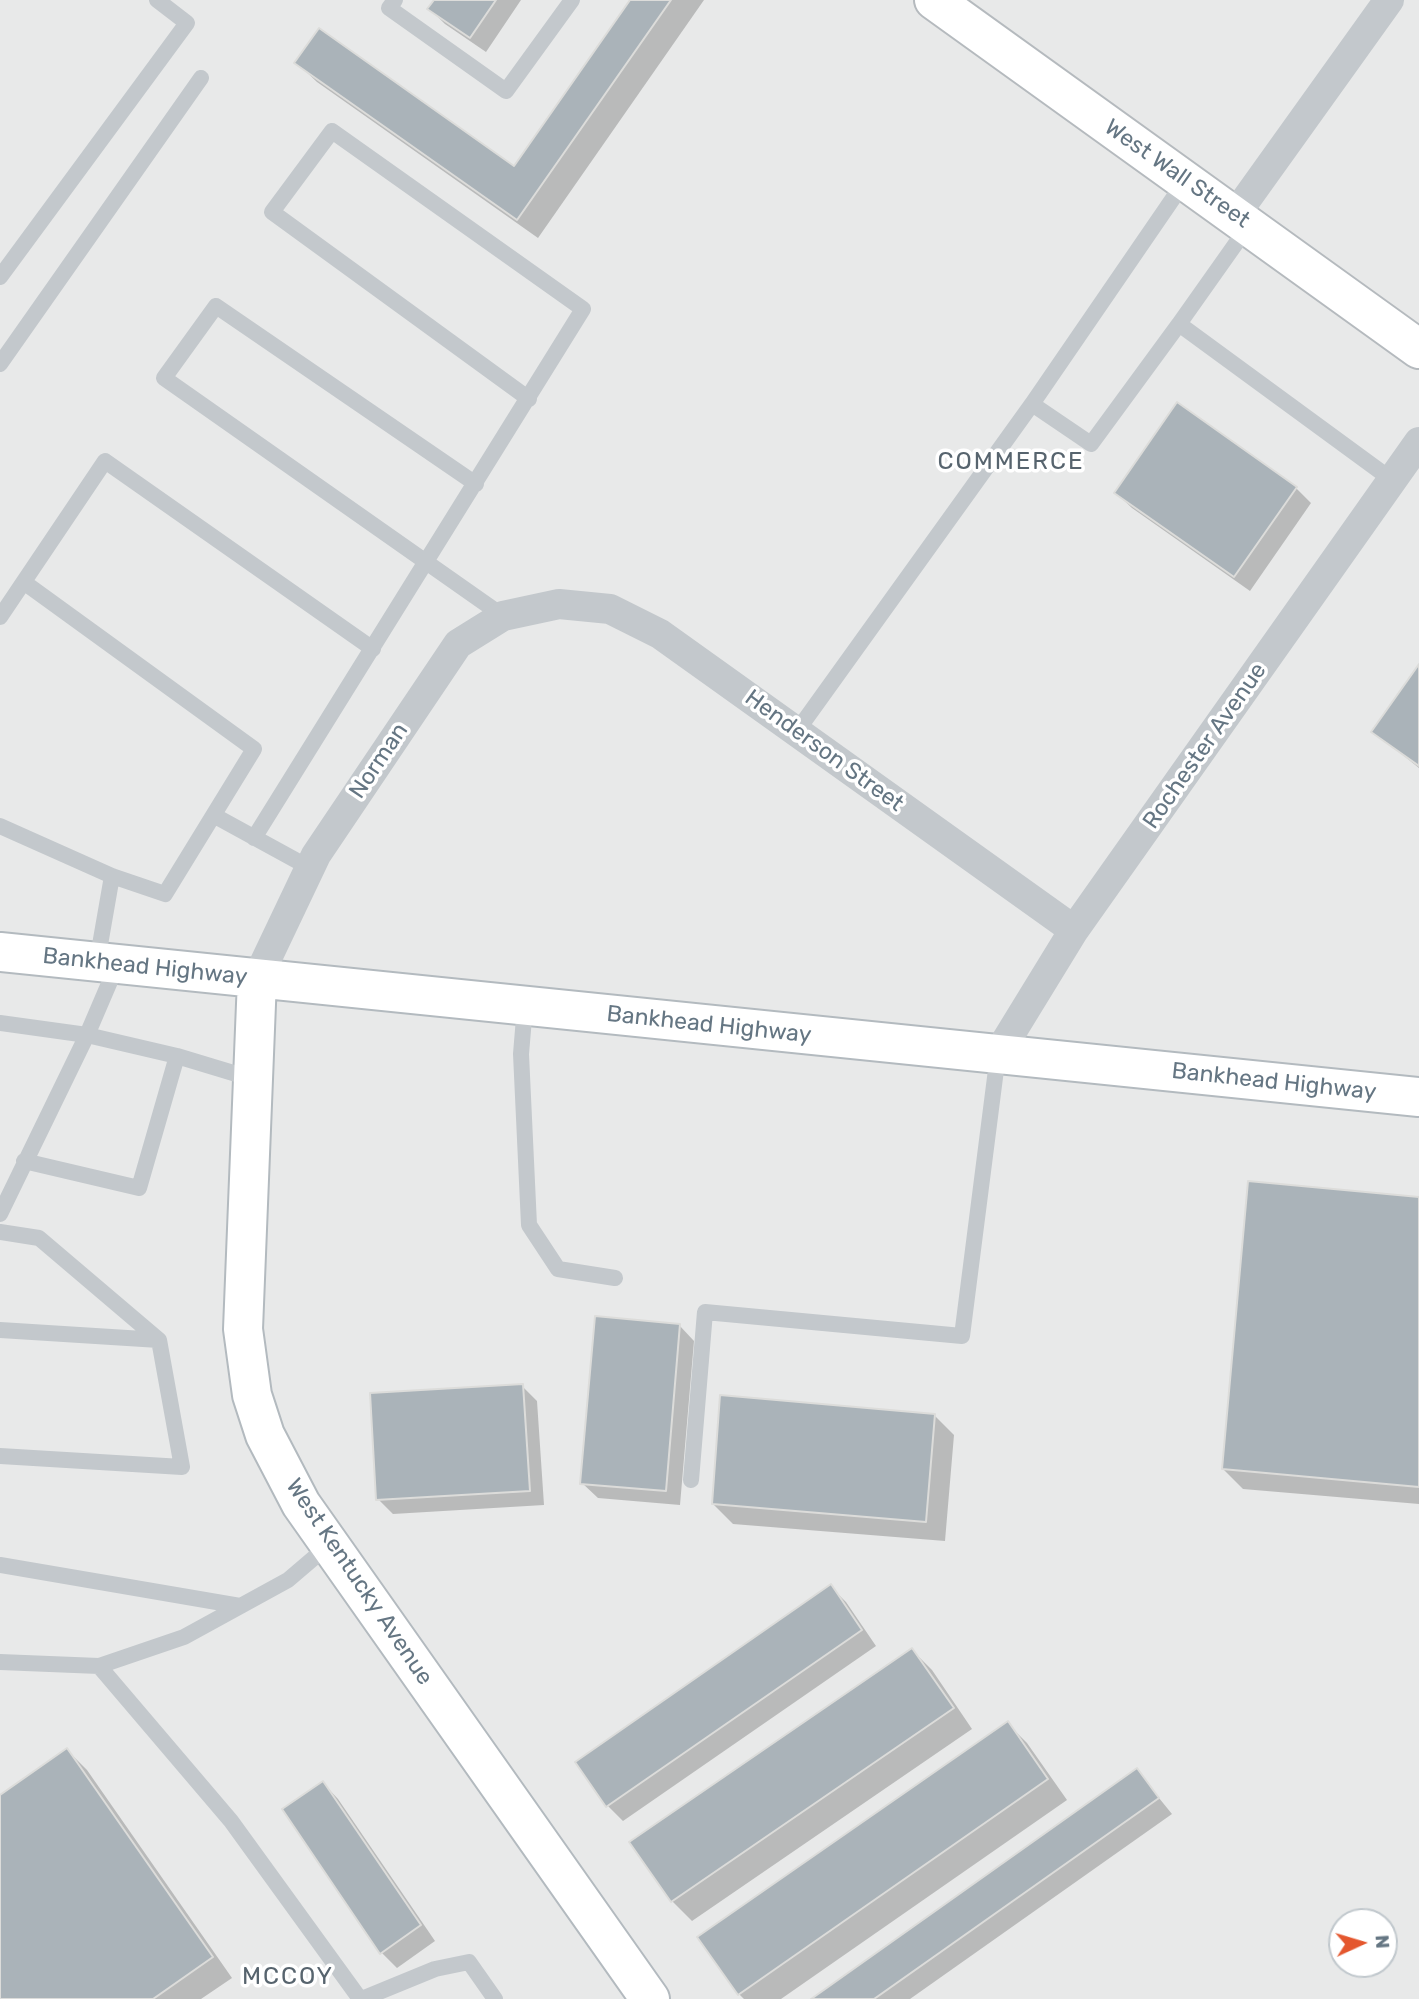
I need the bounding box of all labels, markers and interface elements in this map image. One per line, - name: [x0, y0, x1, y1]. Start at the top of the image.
- street label: West Wall Street: [1099, 114, 1255, 234]
- district label: COMMERCE: [938, 448, 1084, 476]
- street label: Rochester Avenue: [1137, 658, 1273, 834]
- street label: Henderson Street: [739, 684, 909, 818]
- street label: Norman: [344, 718, 414, 804]
- street label: Bankhead Highway: [41, 943, 249, 991]
- street label: Bankhead Highway: [605, 1001, 813, 1049]
- street label: Bankhead Highway: [1170, 1058, 1378, 1106]
- street label: West Kentucky Avenue: [280, 1473, 438, 1691]
- north arrow: [1328, 1908, 1398, 1978]
- text: N: [1371, 1934, 1394, 1949]
- district label: MCCOY: [243, 1963, 333, 1991]

